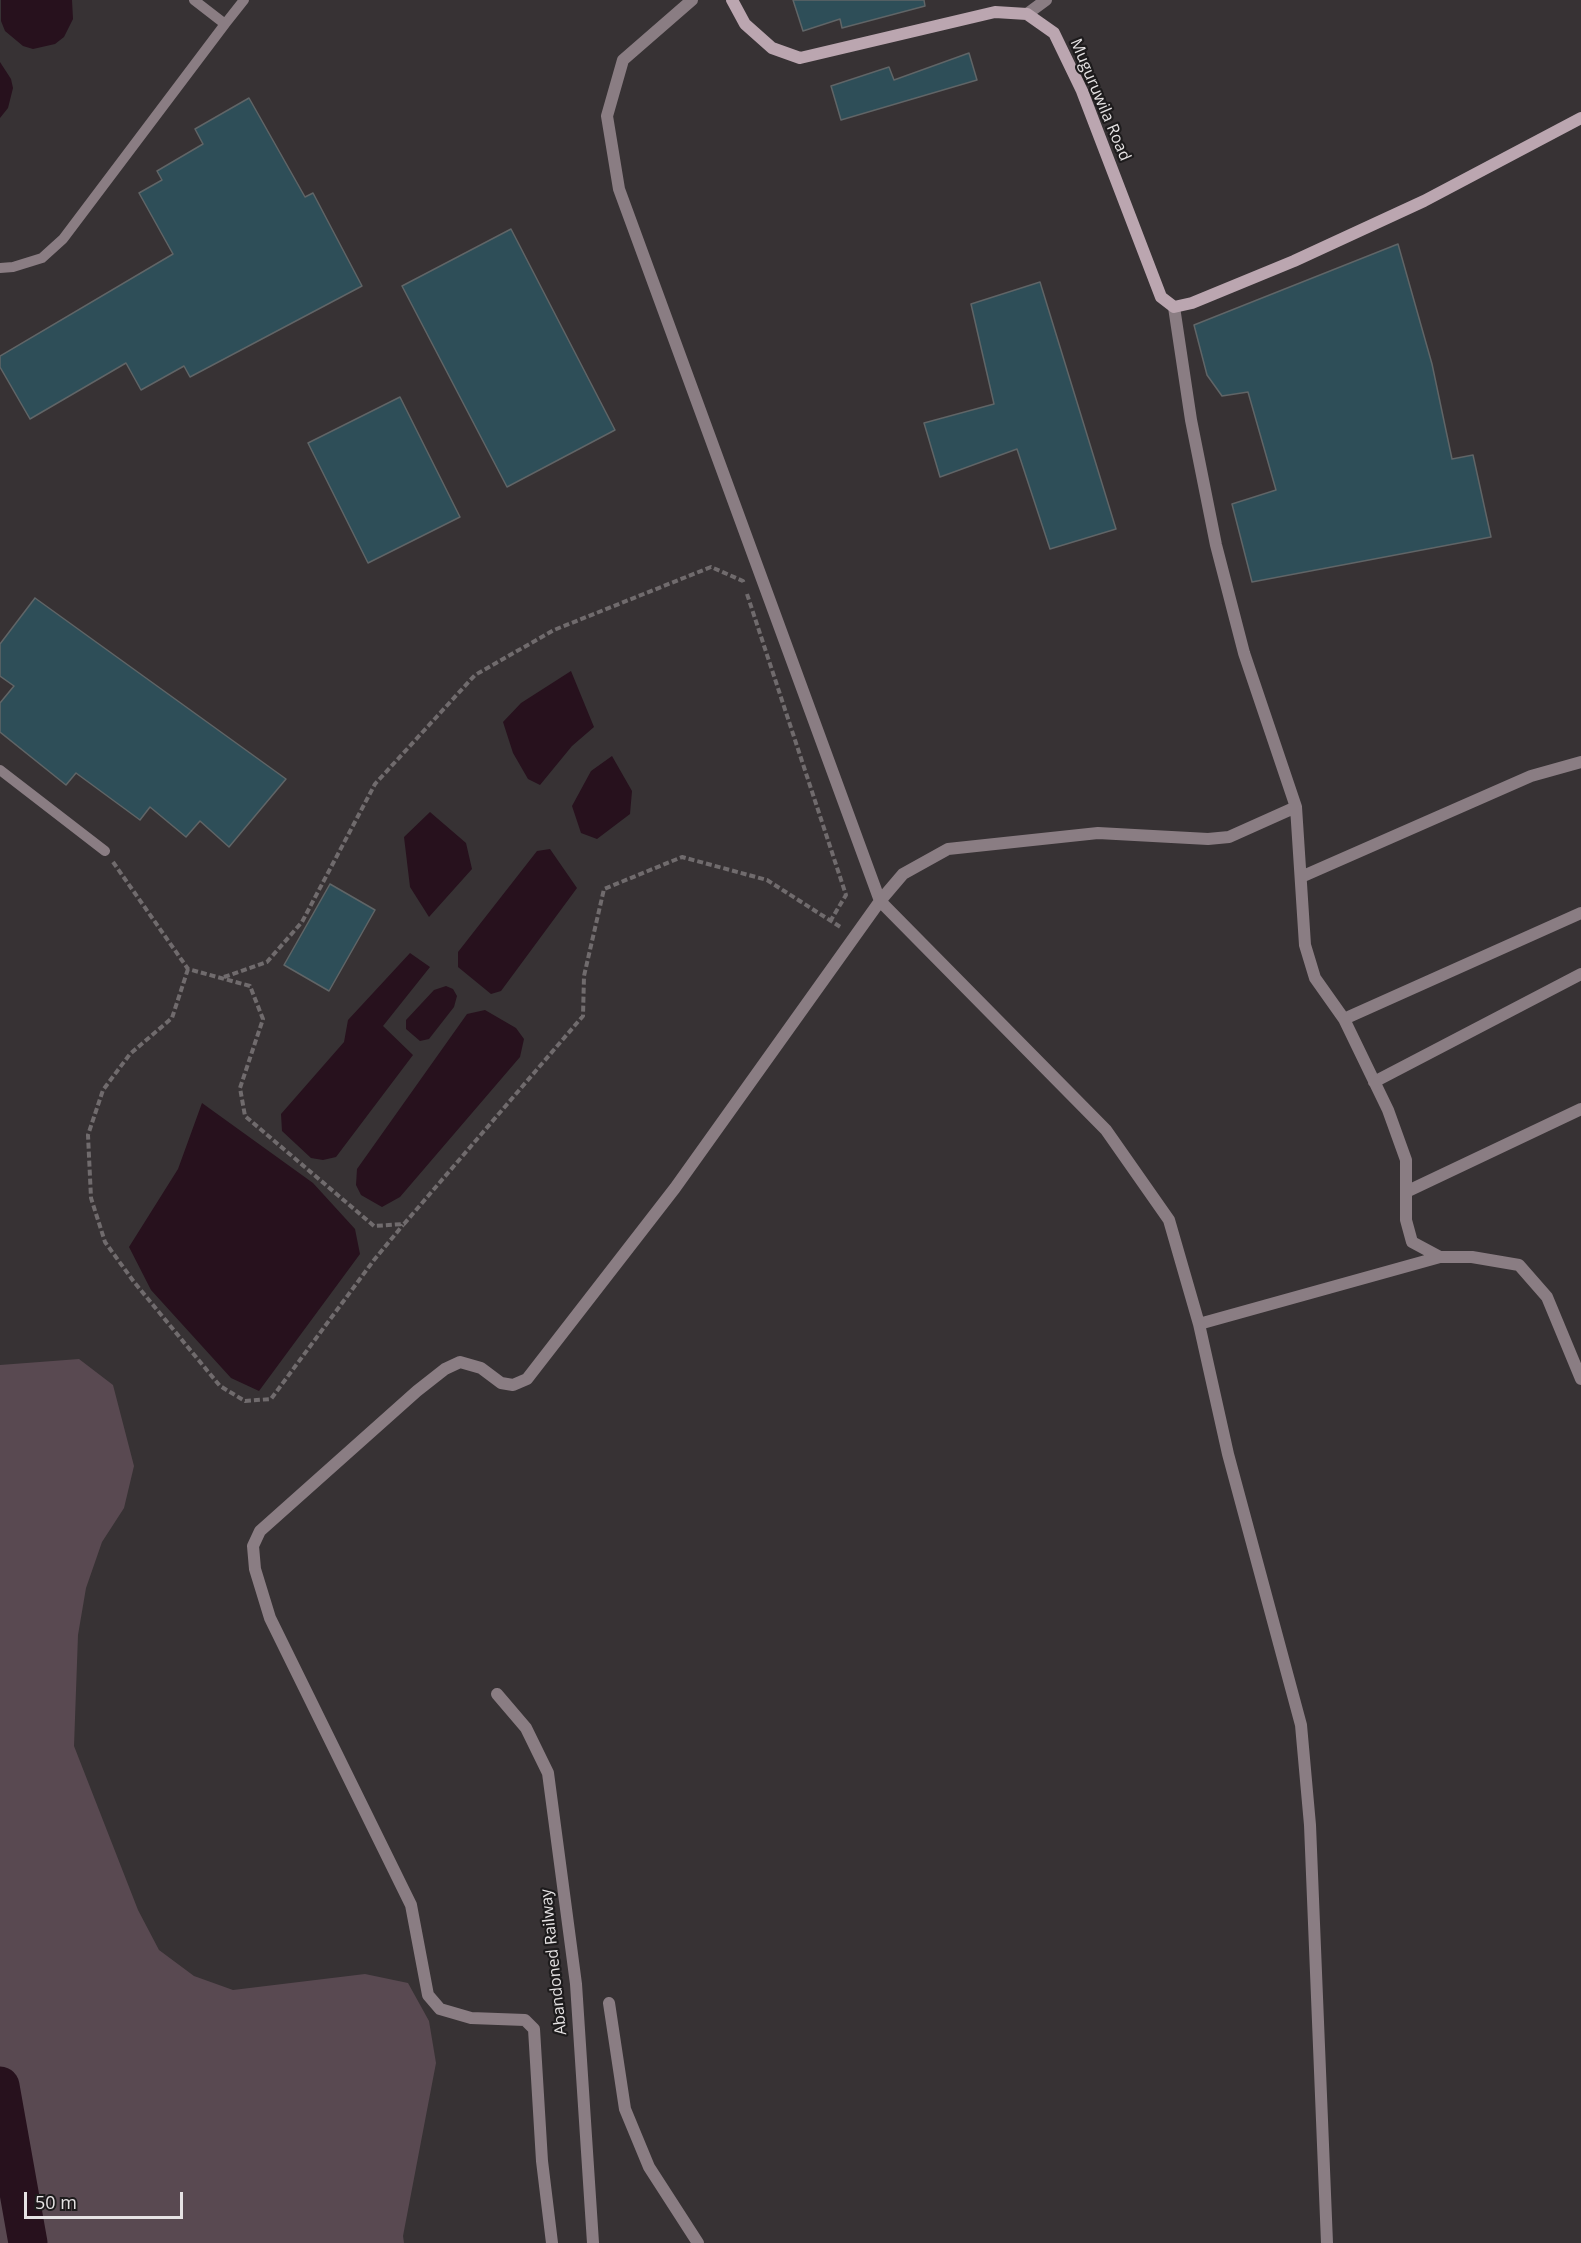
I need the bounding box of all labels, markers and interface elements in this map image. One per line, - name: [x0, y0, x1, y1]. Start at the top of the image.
- street label: Muguruwila Road: [1066, 36, 1134, 164]
- street label: Abandoned Railway: [537, 1888, 571, 2036]
- scale bar: [27, 2180, 186, 2218]
- text: 50 m: [35, 2190, 77, 2214]

